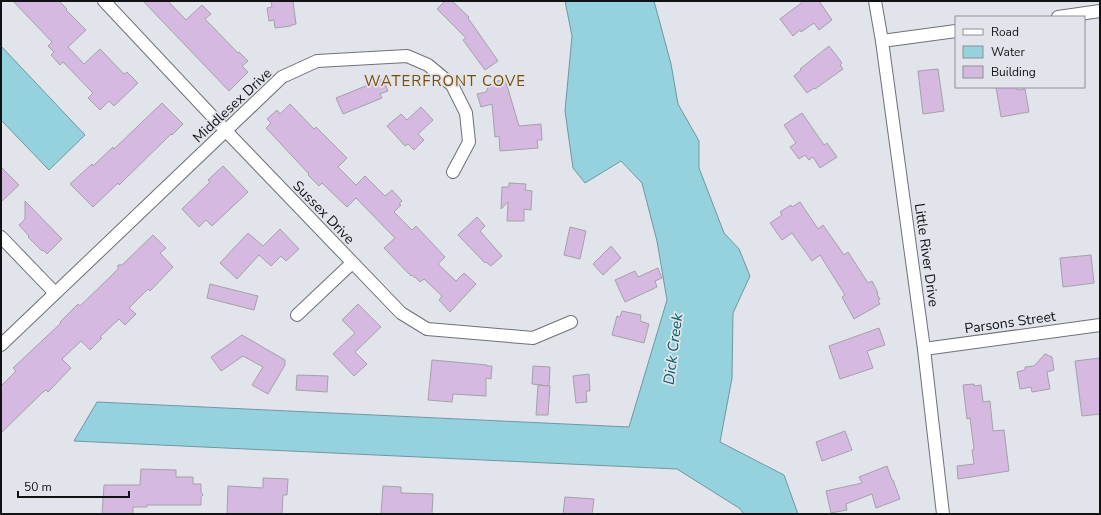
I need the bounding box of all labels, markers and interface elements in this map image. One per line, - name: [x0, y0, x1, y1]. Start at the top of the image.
- legend: [955, 16, 1085, 88]
- text: Road: [991, 24, 1019, 40]
- text: Water: [991, 44, 1025, 60]
- street label: Middlesex Drive: [189, 64, 276, 147]
- text: Building: [991, 64, 1036, 80]
- district label: WATERFRONT COVE: [364, 71, 526, 91]
- street label: Sussex Drive: [289, 176, 359, 248]
- street label: Little River Drive: [910, 202, 943, 308]
- street label: Parsons Street: [963, 307, 1057, 338]
- water label: Dick Creek: [659, 312, 687, 386]
- scale bar: [18, 473, 129, 499]
- text: 50 m: [24, 479, 52, 495]

